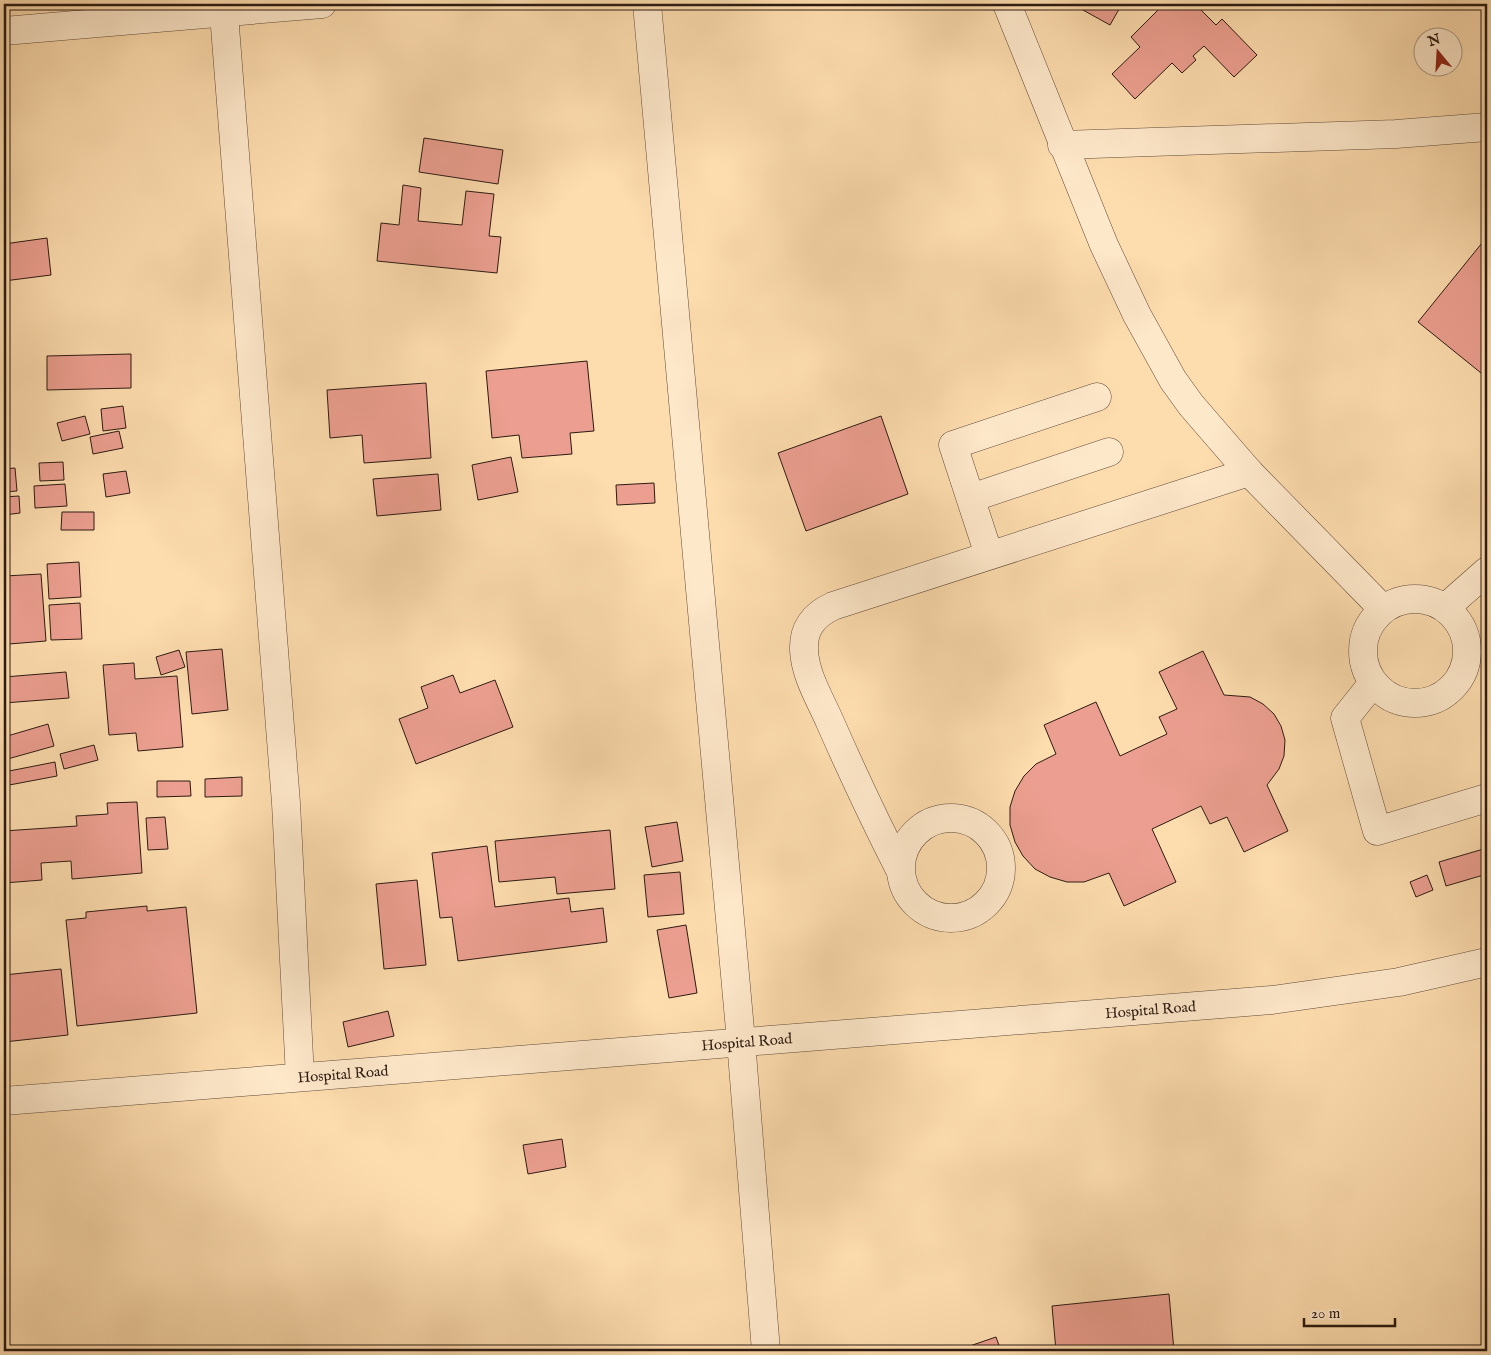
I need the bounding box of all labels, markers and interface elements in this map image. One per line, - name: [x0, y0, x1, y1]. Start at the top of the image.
- north arrow: [1414, 28, 1464, 78]
- text: N: [1425, 30, 1443, 51]
- street label: Hospital Road: [1104, 997, 1197, 1023]
- street label: Hospital Road: [701, 1029, 794, 1055]
- street label: Hospital Road: [297, 1061, 390, 1087]
- scale bar: [1304, 1295, 1395, 1327]
- text: 20 m: [1311, 1304, 1341, 1323]

